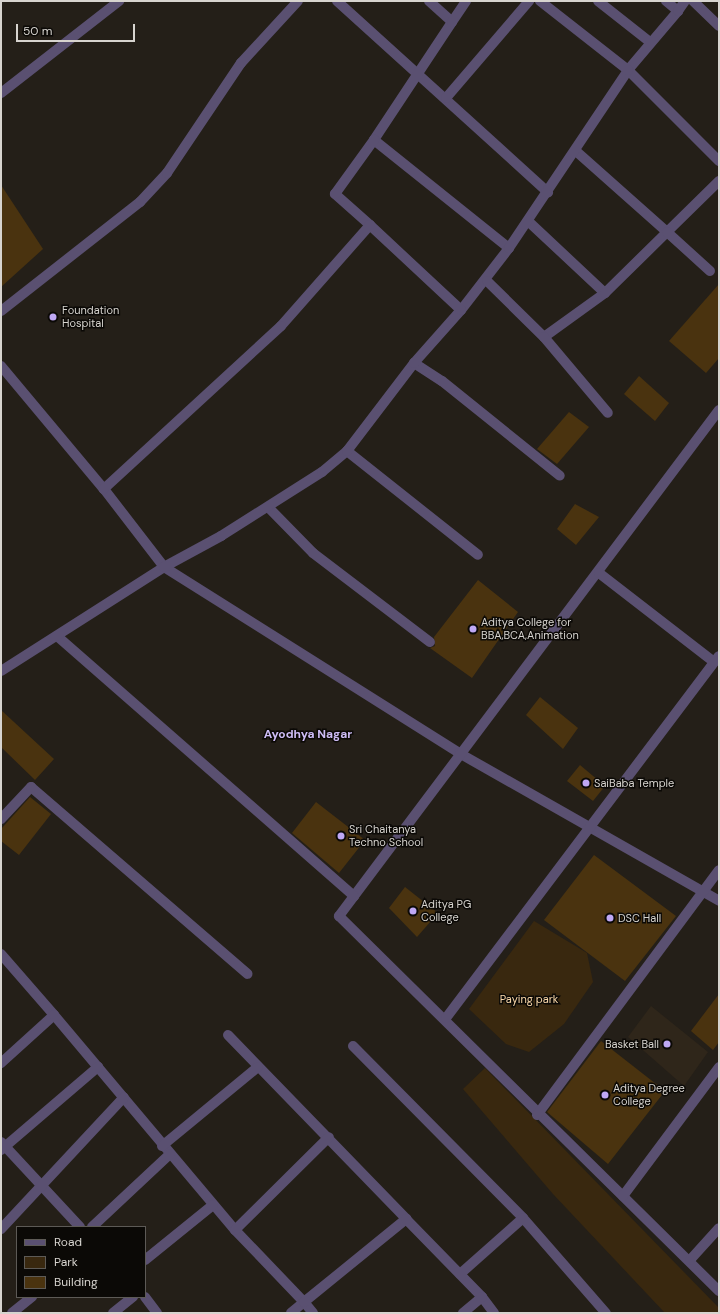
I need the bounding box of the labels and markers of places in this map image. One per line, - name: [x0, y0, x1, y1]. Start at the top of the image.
- place label: Foundation Hospital: [62, 304, 119, 330]
- marker: Foundation Hospital: [47, 311, 59, 323]
- place label: Aditya College for BBA,BCA,Animation: [481, 616, 579, 642]
- marker: Aditya College for BBA,BCA,Animation: [468, 624, 478, 634]
- place label: SaiBaba Temple: [594, 776, 674, 790]
- marker: SaiBaba Temple: [581, 778, 591, 788]
- place label: Sri Chaitanya Techno School: [349, 823, 423, 849]
- marker: Sri Chaitanya Techno School: [336, 831, 346, 841]
- place label: Aditya PG College: [421, 898, 471, 924]
- marker: Aditya PG College: [408, 906, 418, 916]
- place label: DSC Hall: [618, 911, 661, 925]
- marker: DSC Hall: [605, 913, 615, 923]
- place label: Basket Ball: [605, 1037, 659, 1051]
- marker: Basket Ball: [662, 1039, 672, 1049]
- place label: Aditya Degree College: [613, 1082, 685, 1108]
- marker: Aditya Degree College: [600, 1090, 610, 1100]

